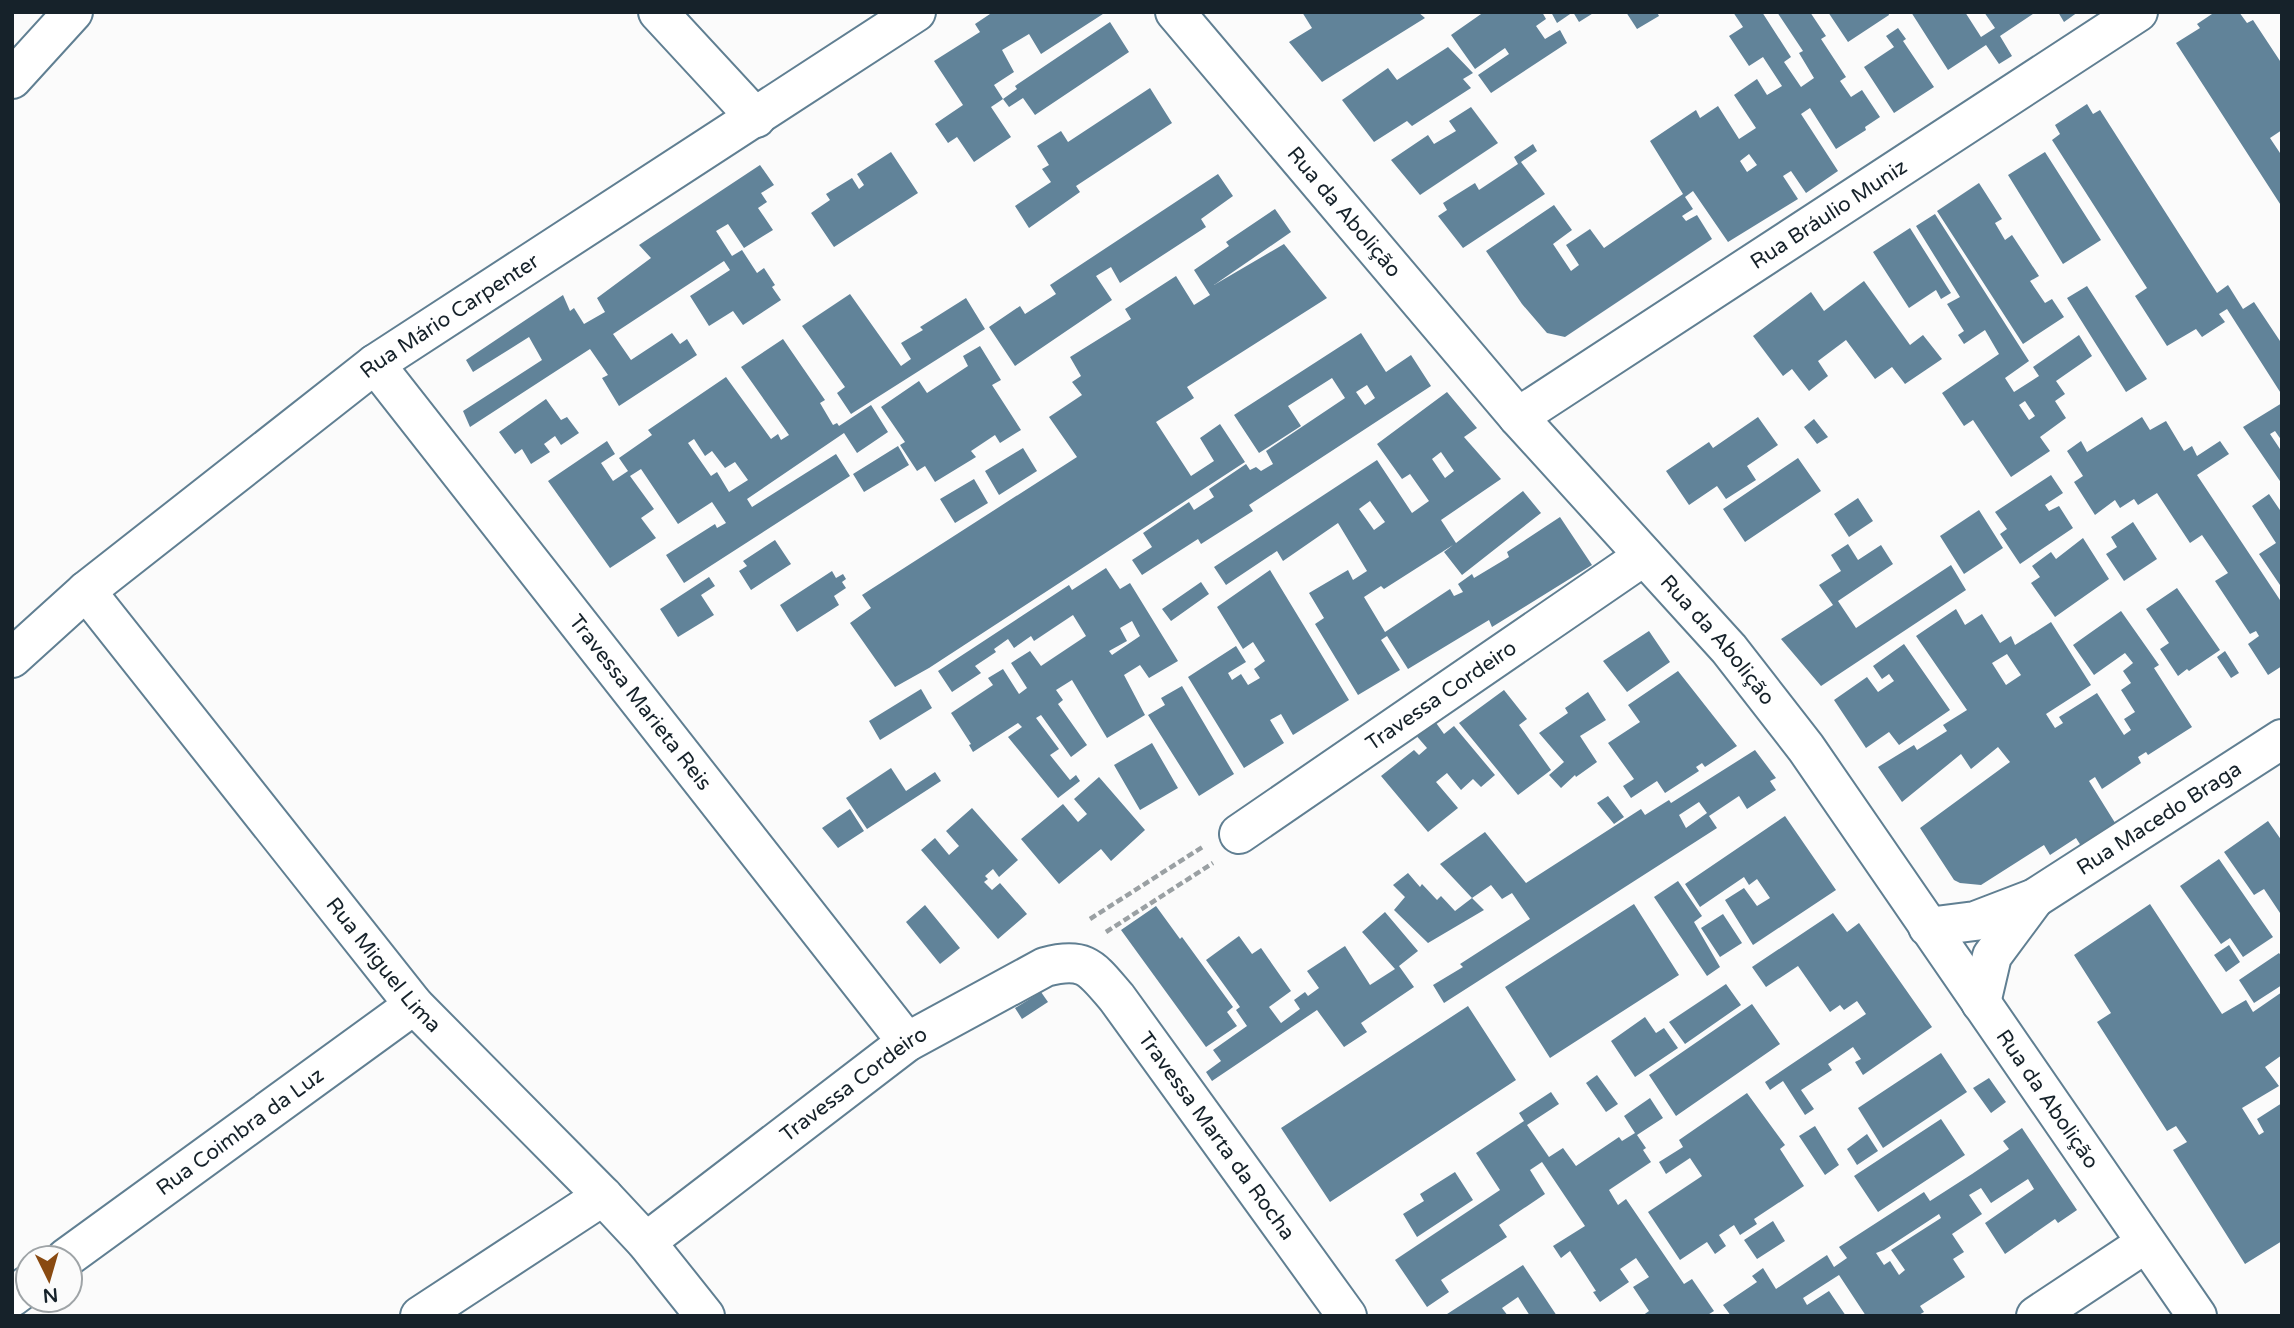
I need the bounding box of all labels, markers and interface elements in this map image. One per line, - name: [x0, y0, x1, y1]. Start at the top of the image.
- street label: Rua da Abolição: [1282, 142, 1406, 283]
- street label: Rua Bráulio Muniz: [1746, 154, 1912, 275]
- street label: Rua Mário Carpenter: [355, 249, 544, 384]
- street label: Rua da Abolição: [1655, 570, 1780, 710]
- street label: Travessa Marieta Reis: [563, 610, 717, 795]
- street label: Travessa Cordeiro: [1361, 635, 1521, 756]
- street label: Rua Macedo Braga: [2072, 756, 2246, 881]
- street label: Rua Miguel Lima: [321, 893, 446, 1038]
- street label: Travessa Cordeiro: [776, 1022, 931, 1147]
- street label: Rua da Abolição: [1991, 1025, 2104, 1174]
- street label: Travessa Marta da Rocha: [1133, 1027, 1300, 1245]
- street label: Rua Coimbra da Luz: [152, 1063, 329, 1201]
- north arrow: [14, 1244, 84, 1314]
- text: N: [42, 1283, 59, 1307]

